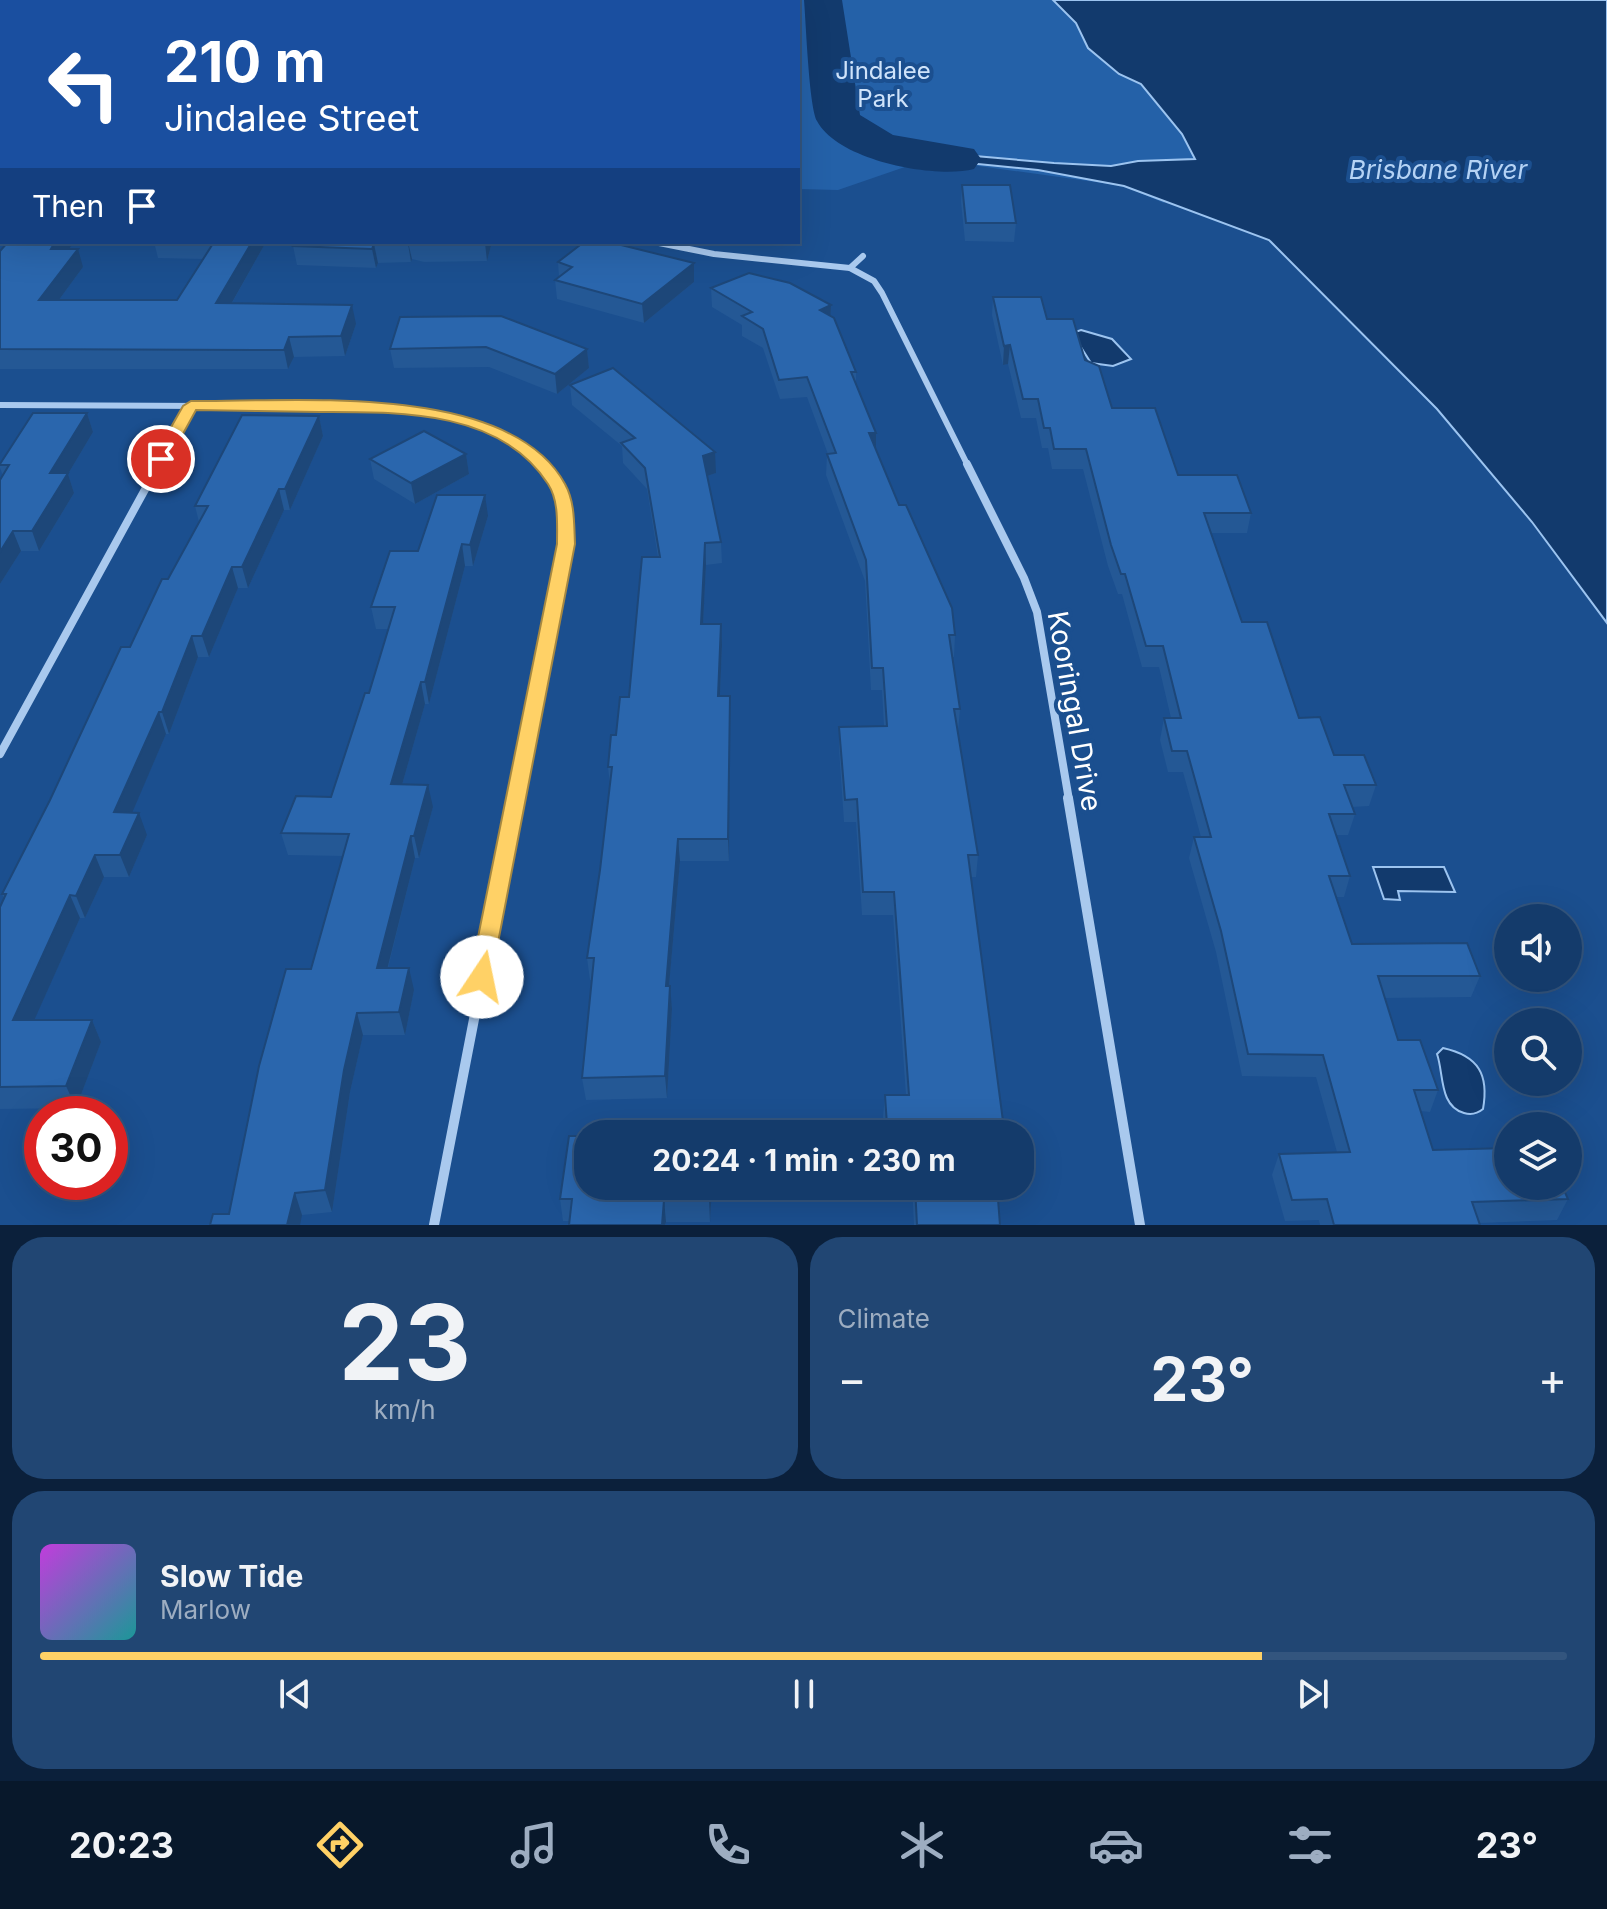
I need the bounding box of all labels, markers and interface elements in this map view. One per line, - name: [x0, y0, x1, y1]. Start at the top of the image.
- text: 210 m: [164, 28, 326, 96]
- icon: left: [32, 32, 136, 136]
- park label: Jindalee Park: [835, 56, 931, 113]
- text: Jindalee Street: [164, 96, 419, 140]
- water label: Brisbane River: [1349, 154, 1529, 185]
- icon: arrive: [120, 184, 164, 228]
- text: Then: [32, 188, 104, 224]
- pin: [127, 425, 195, 493]
- icon: arrive: [139, 437, 183, 481]
- street label: Kooringal Drive: [1041, 608, 1109, 814]
- map controls: [1494, 904, 1582, 1200]
- button: sound: [1494, 904, 1582, 992]
- position arrow: [440, 935, 524, 1019]
- button: search: [1494, 1008, 1582, 1096]
- speed limit sign: 30: [24, 1096, 128, 1200]
- button: layers: [1494, 1112, 1582, 1200]
- text: 20:24 · 1 min · 230 m: [652, 1142, 956, 1178]
- text: 23: [338, 1279, 471, 1405]
- text: Climate: [838, 1303, 930, 1334]
- text: 23°: [1150, 1343, 1254, 1415]
- text: −: [838, 1352, 867, 1406]
- text: +: [1538, 1352, 1567, 1406]
- text: km/h: [374, 1394, 436, 1425]
- text: Slow Tide: [160, 1558, 303, 1594]
- text: Marlow: [160, 1594, 251, 1625]
- icon: previous: [273, 1672, 317, 1716]
- icon: pause: [782, 1672, 826, 1716]
- icon: next: [1291, 1672, 1335, 1716]
- icon: directions: [312, 1817, 368, 1873]
- icon: music: [506, 1817, 562, 1873]
- icon: phone: [700, 1817, 756, 1873]
- icon: climate: [894, 1817, 950, 1873]
- icon: car: [1088, 1817, 1144, 1873]
- icon: filters: [1282, 1817, 1338, 1873]
- text: 20:23: [69, 1823, 174, 1867]
- text: 23°: [1476, 1823, 1538, 1867]

